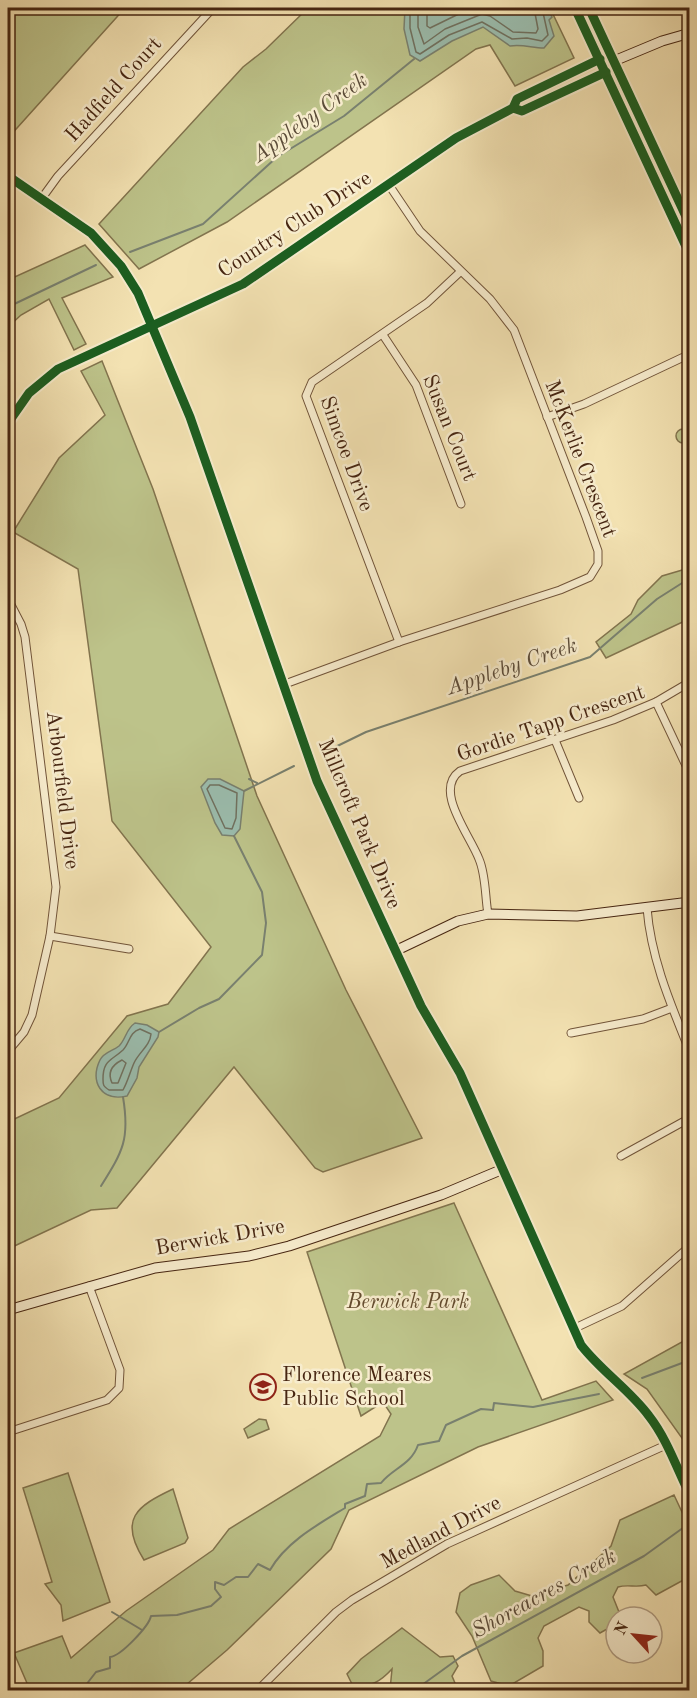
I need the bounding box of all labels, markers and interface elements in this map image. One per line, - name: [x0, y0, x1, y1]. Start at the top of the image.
- street label: Hadfield Court: [62, 34, 166, 146]
- water label: Appleby Creek: [248, 69, 372, 168]
- street label: Country Club Drive: [215, 168, 375, 282]
- street label: Susan Court: [418, 372, 480, 484]
- street label: McKerlie Crescent: [540, 377, 620, 541]
- street label: Simcoe Drive: [315, 394, 377, 514]
- water label: Appleby Creek: [443, 634, 580, 700]
- street label: Gordie Tapp Crescent: [454, 682, 648, 766]
- street label: Arbourfield Drive: [42, 710, 82, 870]
- street label: Millcroft Park Drive: [314, 736, 404, 912]
- street label: Berwick Drive: [154, 1216, 286, 1260]
- park label: Berwick Park: [346, 1292, 469, 1313]
- place label: Florence Meares Public School: [282, 1365, 432, 1410]
- school or university icon: Florence Meares Public School: [248, 1372, 278, 1402]
- street label: Medland Drive: [377, 1493, 505, 1573]
- water label: Shoreacres Creek: [468, 1545, 620, 1643]
- north arrow: [604, 1605, 664, 1665]
- text: N: [613, 1619, 633, 1638]

